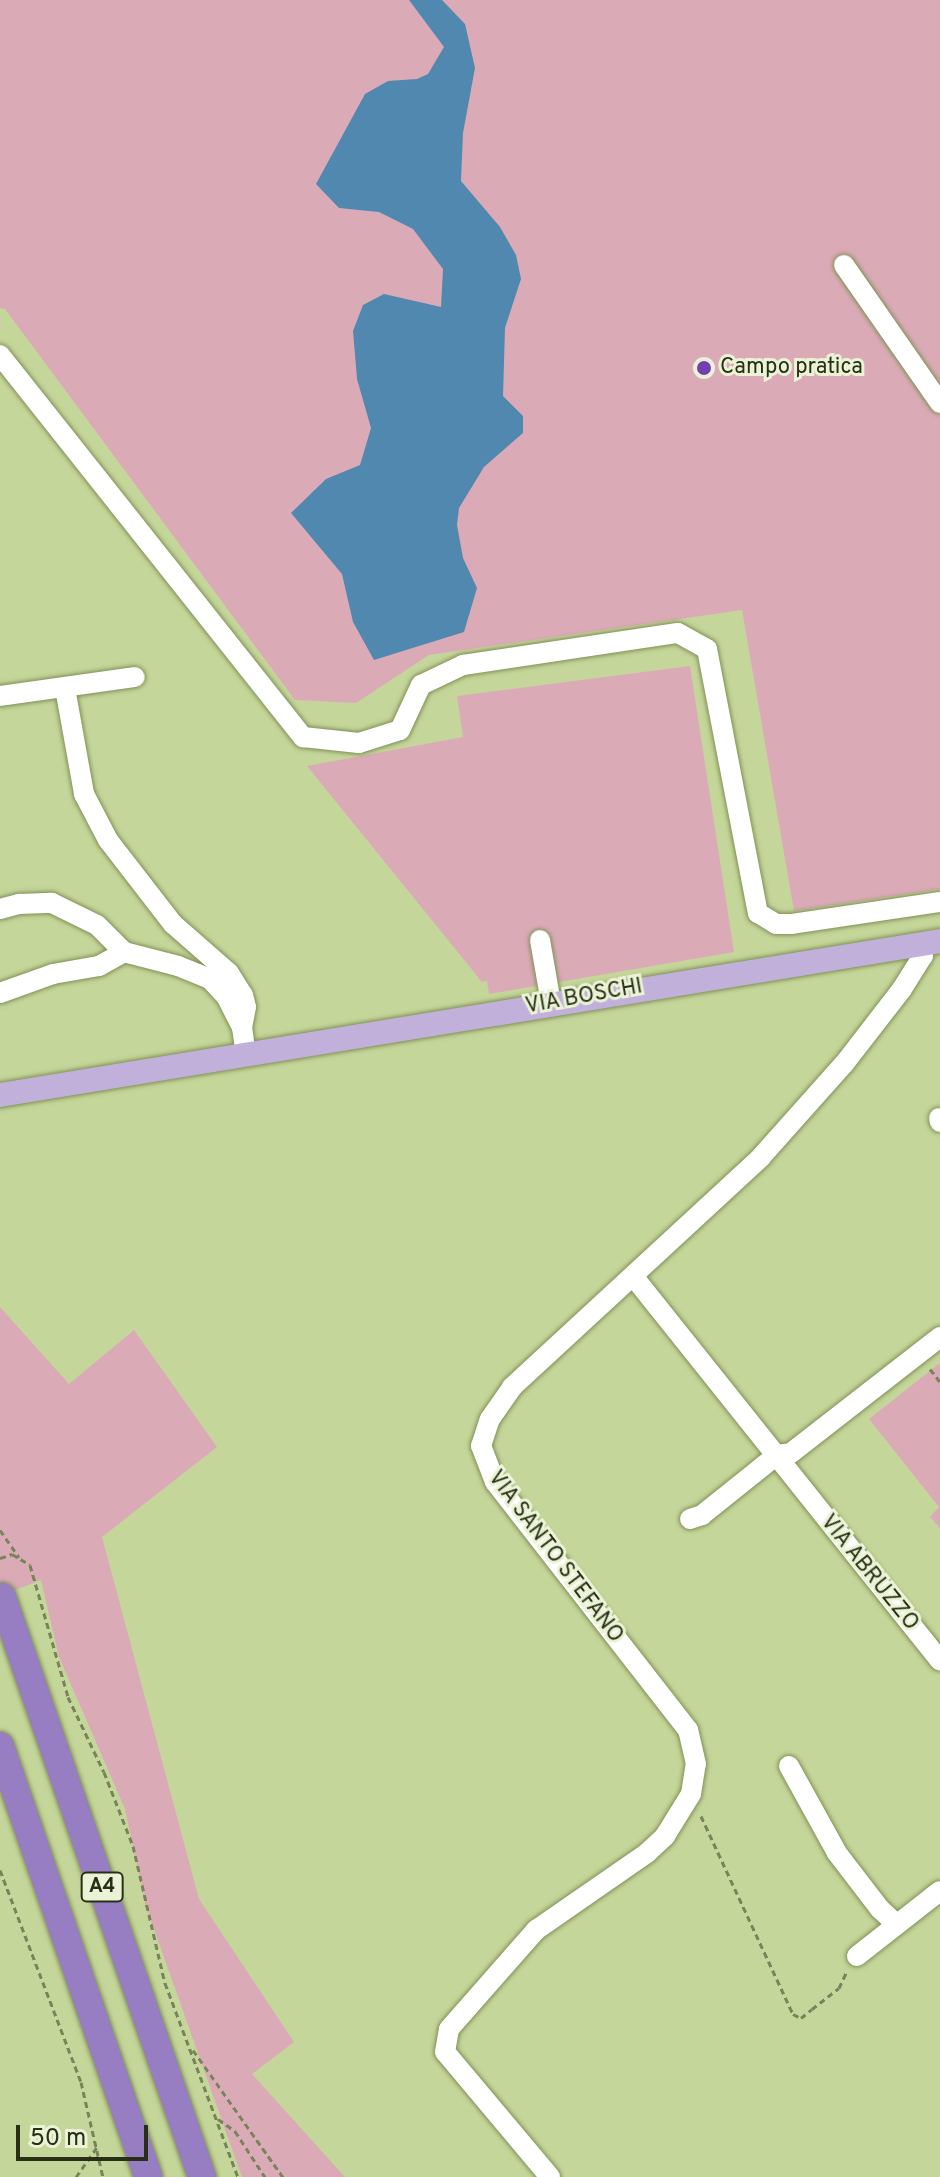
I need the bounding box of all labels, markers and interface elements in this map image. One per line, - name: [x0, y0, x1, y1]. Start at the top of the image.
- place label: Campo pratica: [720, 355, 863, 381]
- marker: Campo pratica: [695, 359, 713, 377]
- street label: VIA BOSCHI: [523, 974, 645, 1020]
- street label: VIA SANTO STEFANO: [481, 1465, 629, 1649]
- street label: VIA ABRUZZO: [814, 1509, 924, 1637]
- road number: A4: [80, 1871, 124, 1903]
- scale bar: [20, 2109, 152, 2159]
- text: 50 m: [30, 2124, 86, 2154]

